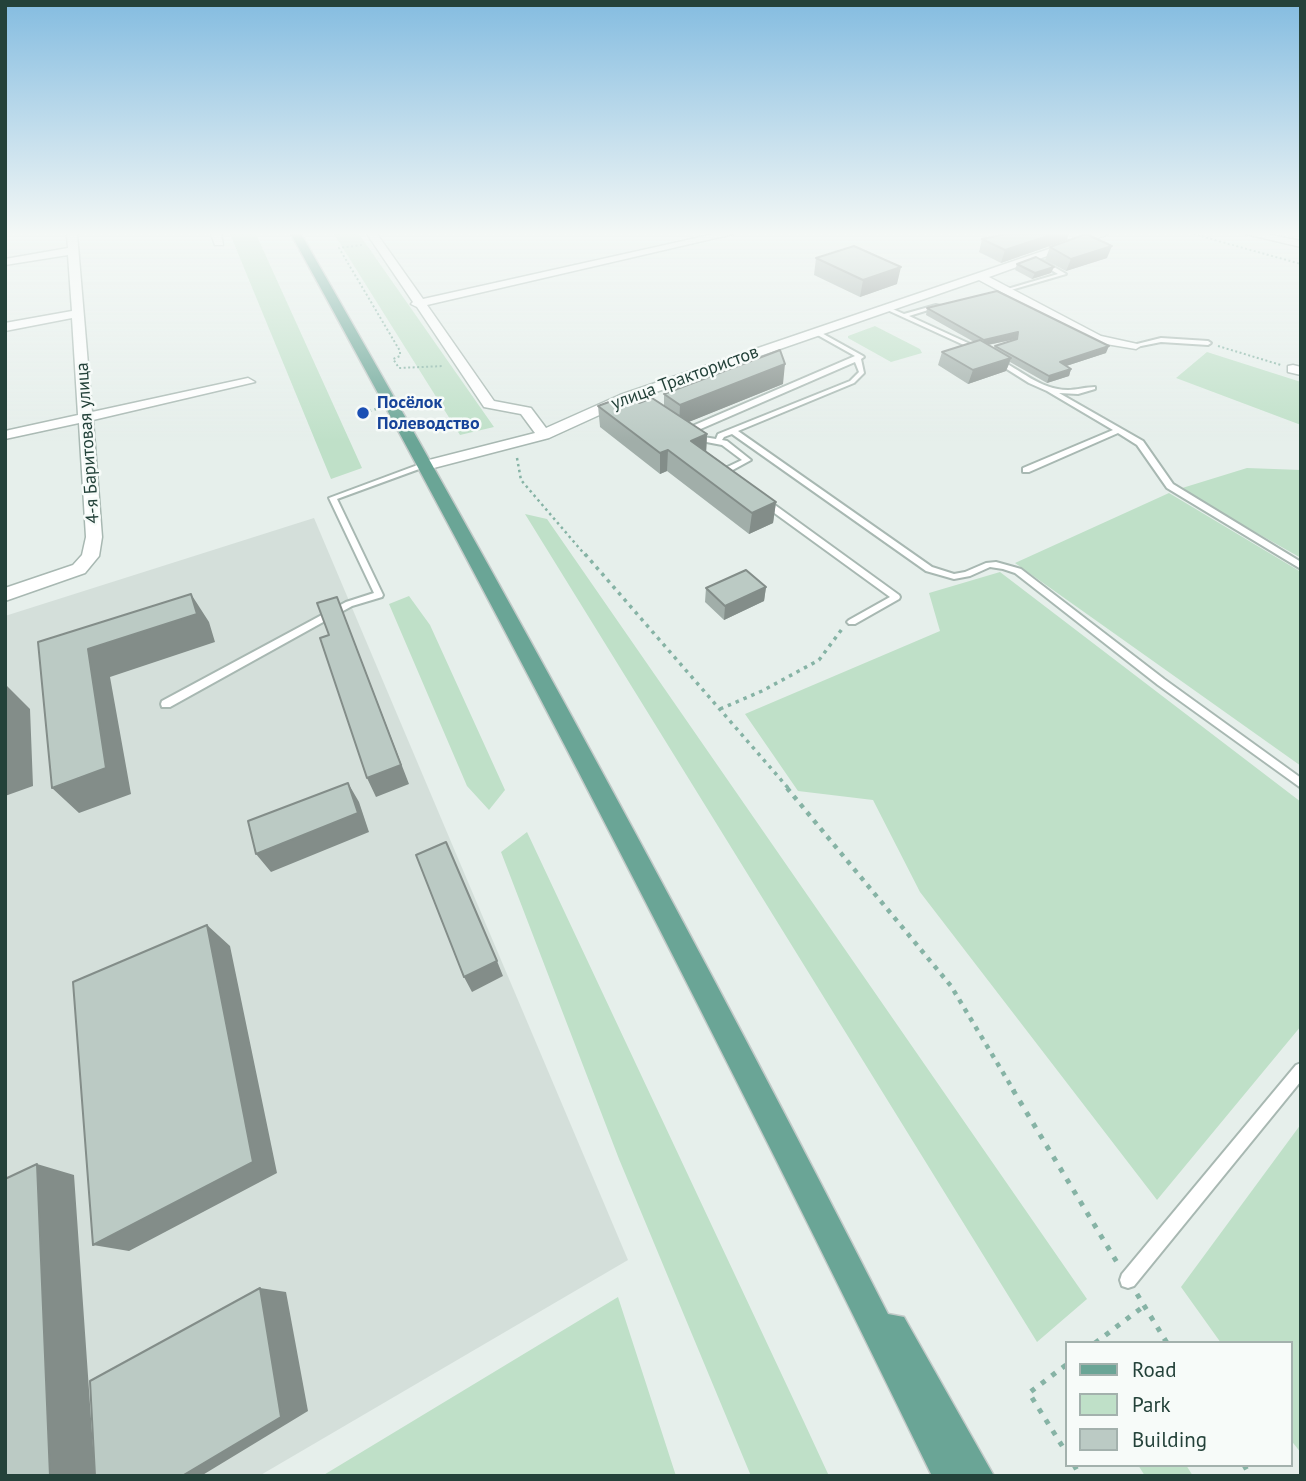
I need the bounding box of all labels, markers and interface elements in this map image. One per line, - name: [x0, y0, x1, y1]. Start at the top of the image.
- street label: улица Трактористов: [608, 341, 762, 415]
- street label: 4-я Баритовая улица: [72, 362, 104, 524]
- place label: Посёлок Полеводство: [377, 392, 480, 434]
- marker: Посёлок Полеводство: [355, 405, 371, 421]
- legend: [1064, 1341, 1292, 1467]
- text: Road: [1132, 1356, 1176, 1383]
- text: Park: [1132, 1391, 1171, 1418]
- text: Building: [1132, 1426, 1207, 1453]

